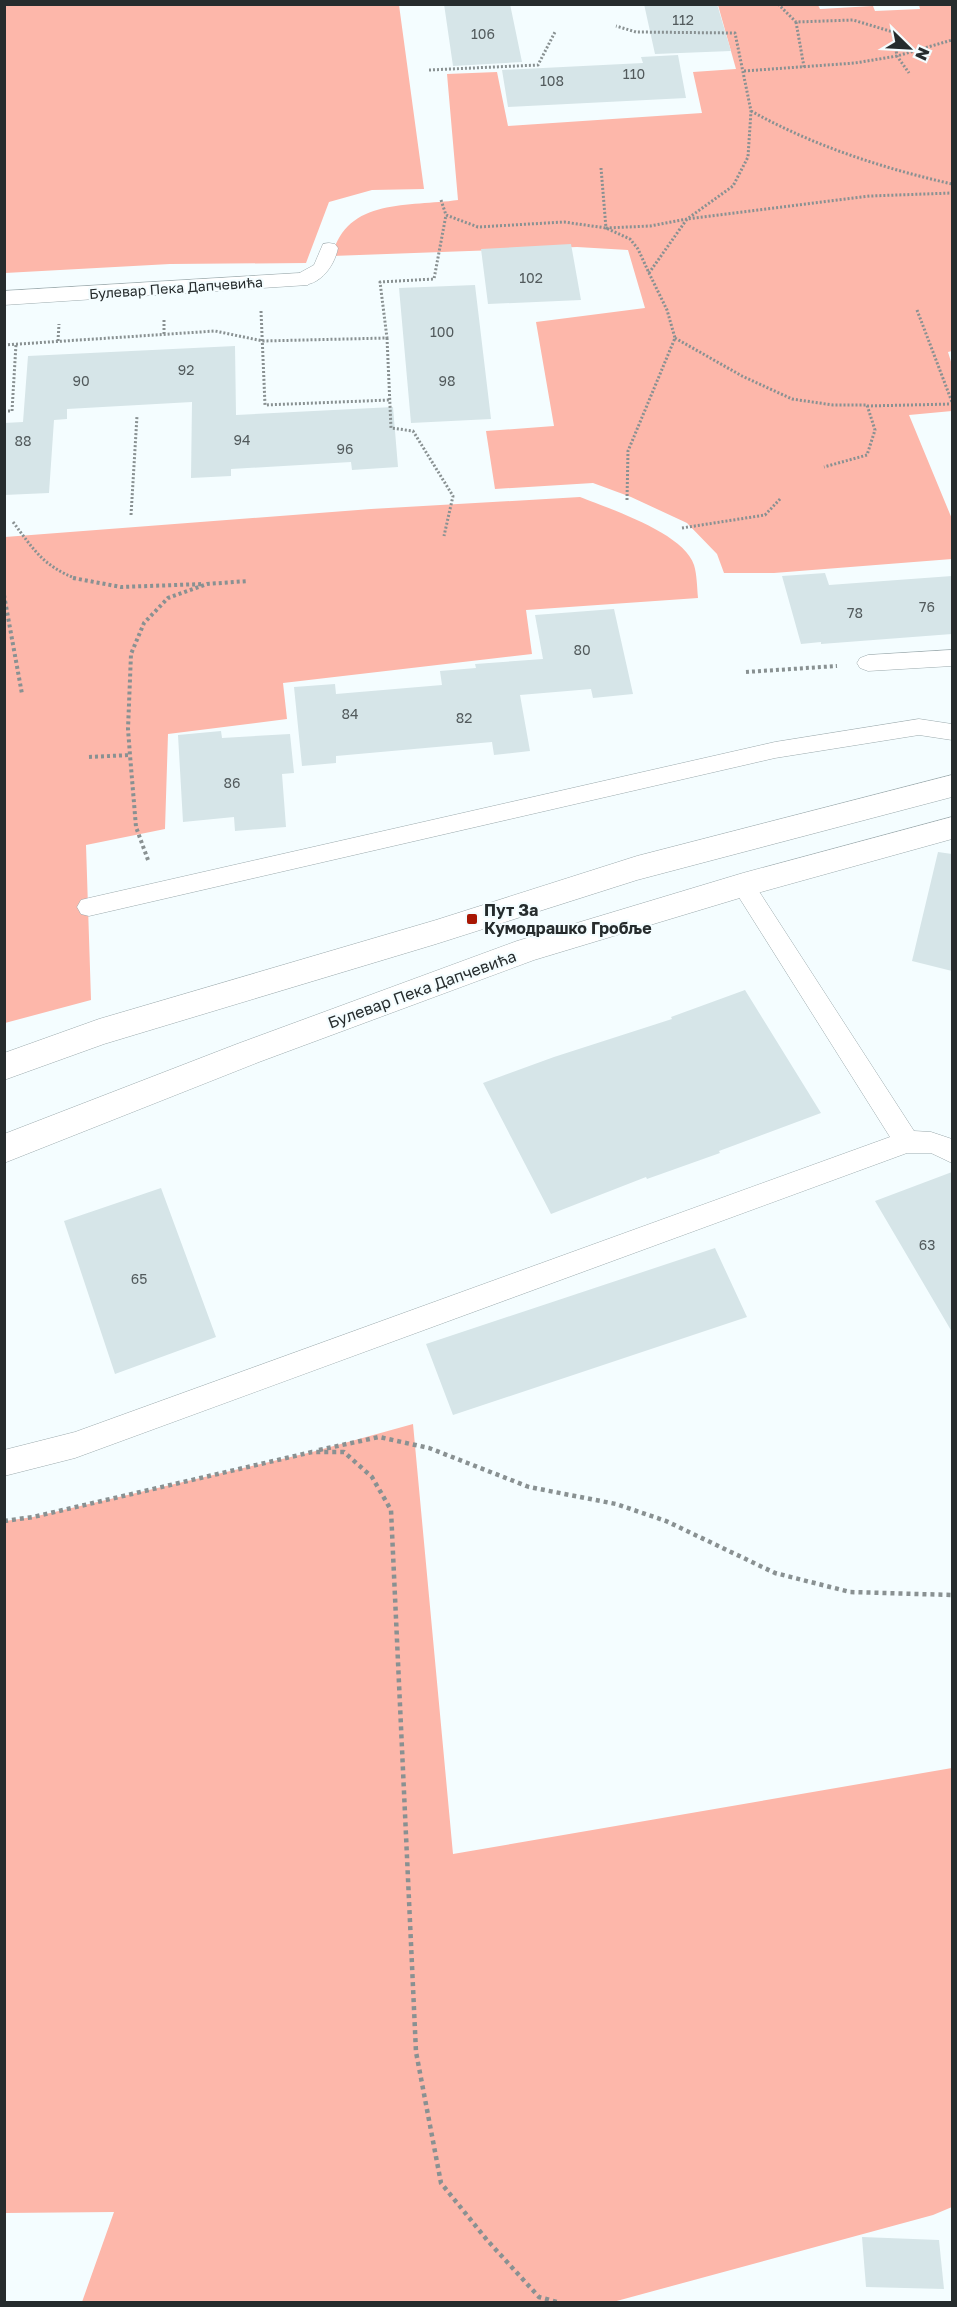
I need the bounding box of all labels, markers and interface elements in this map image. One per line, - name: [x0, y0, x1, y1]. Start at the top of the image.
- house number: 112: [672, 11, 694, 28]
- north arrow: [879, 18, 939, 78]
- house number: 106: [471, 25, 495, 42]
- text: N: [911, 44, 934, 64]
- house number: 110: [623, 65, 645, 82]
- house number: 108: [540, 72, 564, 89]
- house number: 102: [519, 269, 543, 286]
- street label: Булевар Пека Дапчевића: [89, 273, 263, 302]
- house number: 100: [430, 323, 454, 340]
- house number: 92: [178, 361, 194, 378]
- house number: 90: [72, 372, 90, 389]
- house number: 98: [438, 372, 456, 389]
- house number: 94: [233, 431, 251, 448]
- house number: 88: [14, 432, 32, 449]
- house number: 96: [337, 440, 353, 457]
- house number: 76: [919, 598, 935, 615]
- house number: 78: [847, 604, 863, 621]
- house number: 80: [573, 641, 591, 658]
- house number: 84: [341, 705, 359, 722]
- house number: 82: [456, 709, 472, 726]
- house number: 86: [223, 774, 241, 791]
- place label: Пут За Кумодрашко Гробље: [484, 900, 652, 938]
- marker: Пут За Кумодрашко Гробље: [465, 912, 479, 926]
- street label: Булевар Пека Дапчевића: [325, 946, 519, 1032]
- house number: 63: [919, 1236, 935, 1253]
- house number: 65: [131, 1270, 147, 1287]

